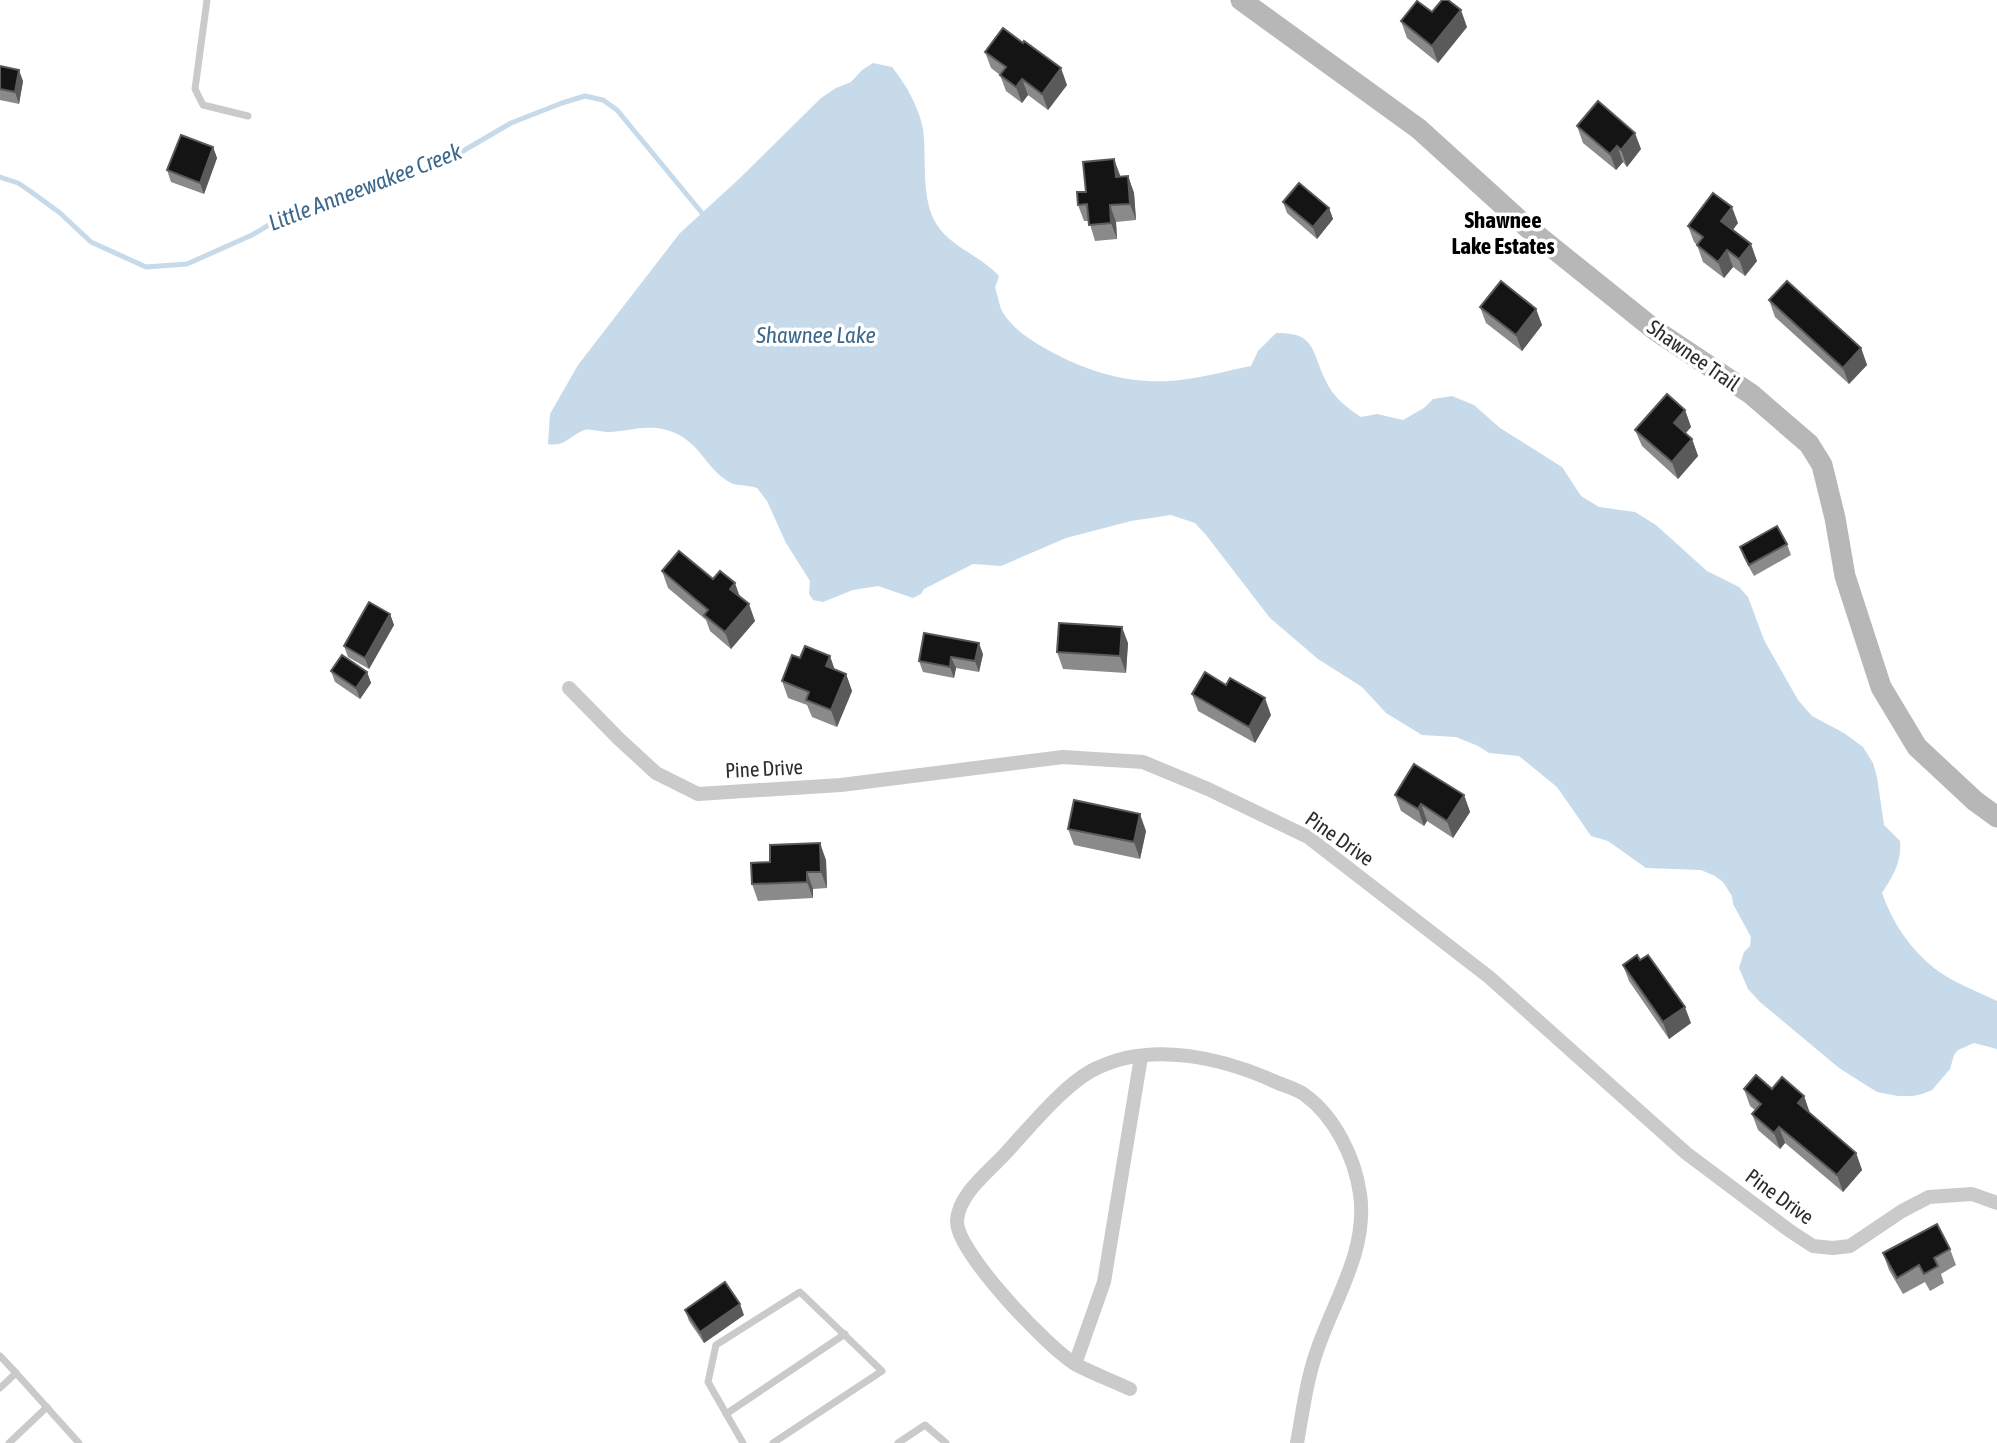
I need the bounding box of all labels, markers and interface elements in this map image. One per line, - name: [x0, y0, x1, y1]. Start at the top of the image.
- water label: Little Anneewakee Creek: [265, 138, 466, 236]
- district label: Shawnee Lake Estates: [1451, 207, 1555, 259]
- street label: Shawnee Trail: [1643, 314, 1745, 396]
- water label: Shawnee Lake: [755, 322, 876, 348]
- street label: Pine Drive: [724, 754, 804, 782]
- street label: Pine Drive: [1301, 806, 1379, 870]
- street label: Pine Drive: [1741, 1163, 1819, 1229]

